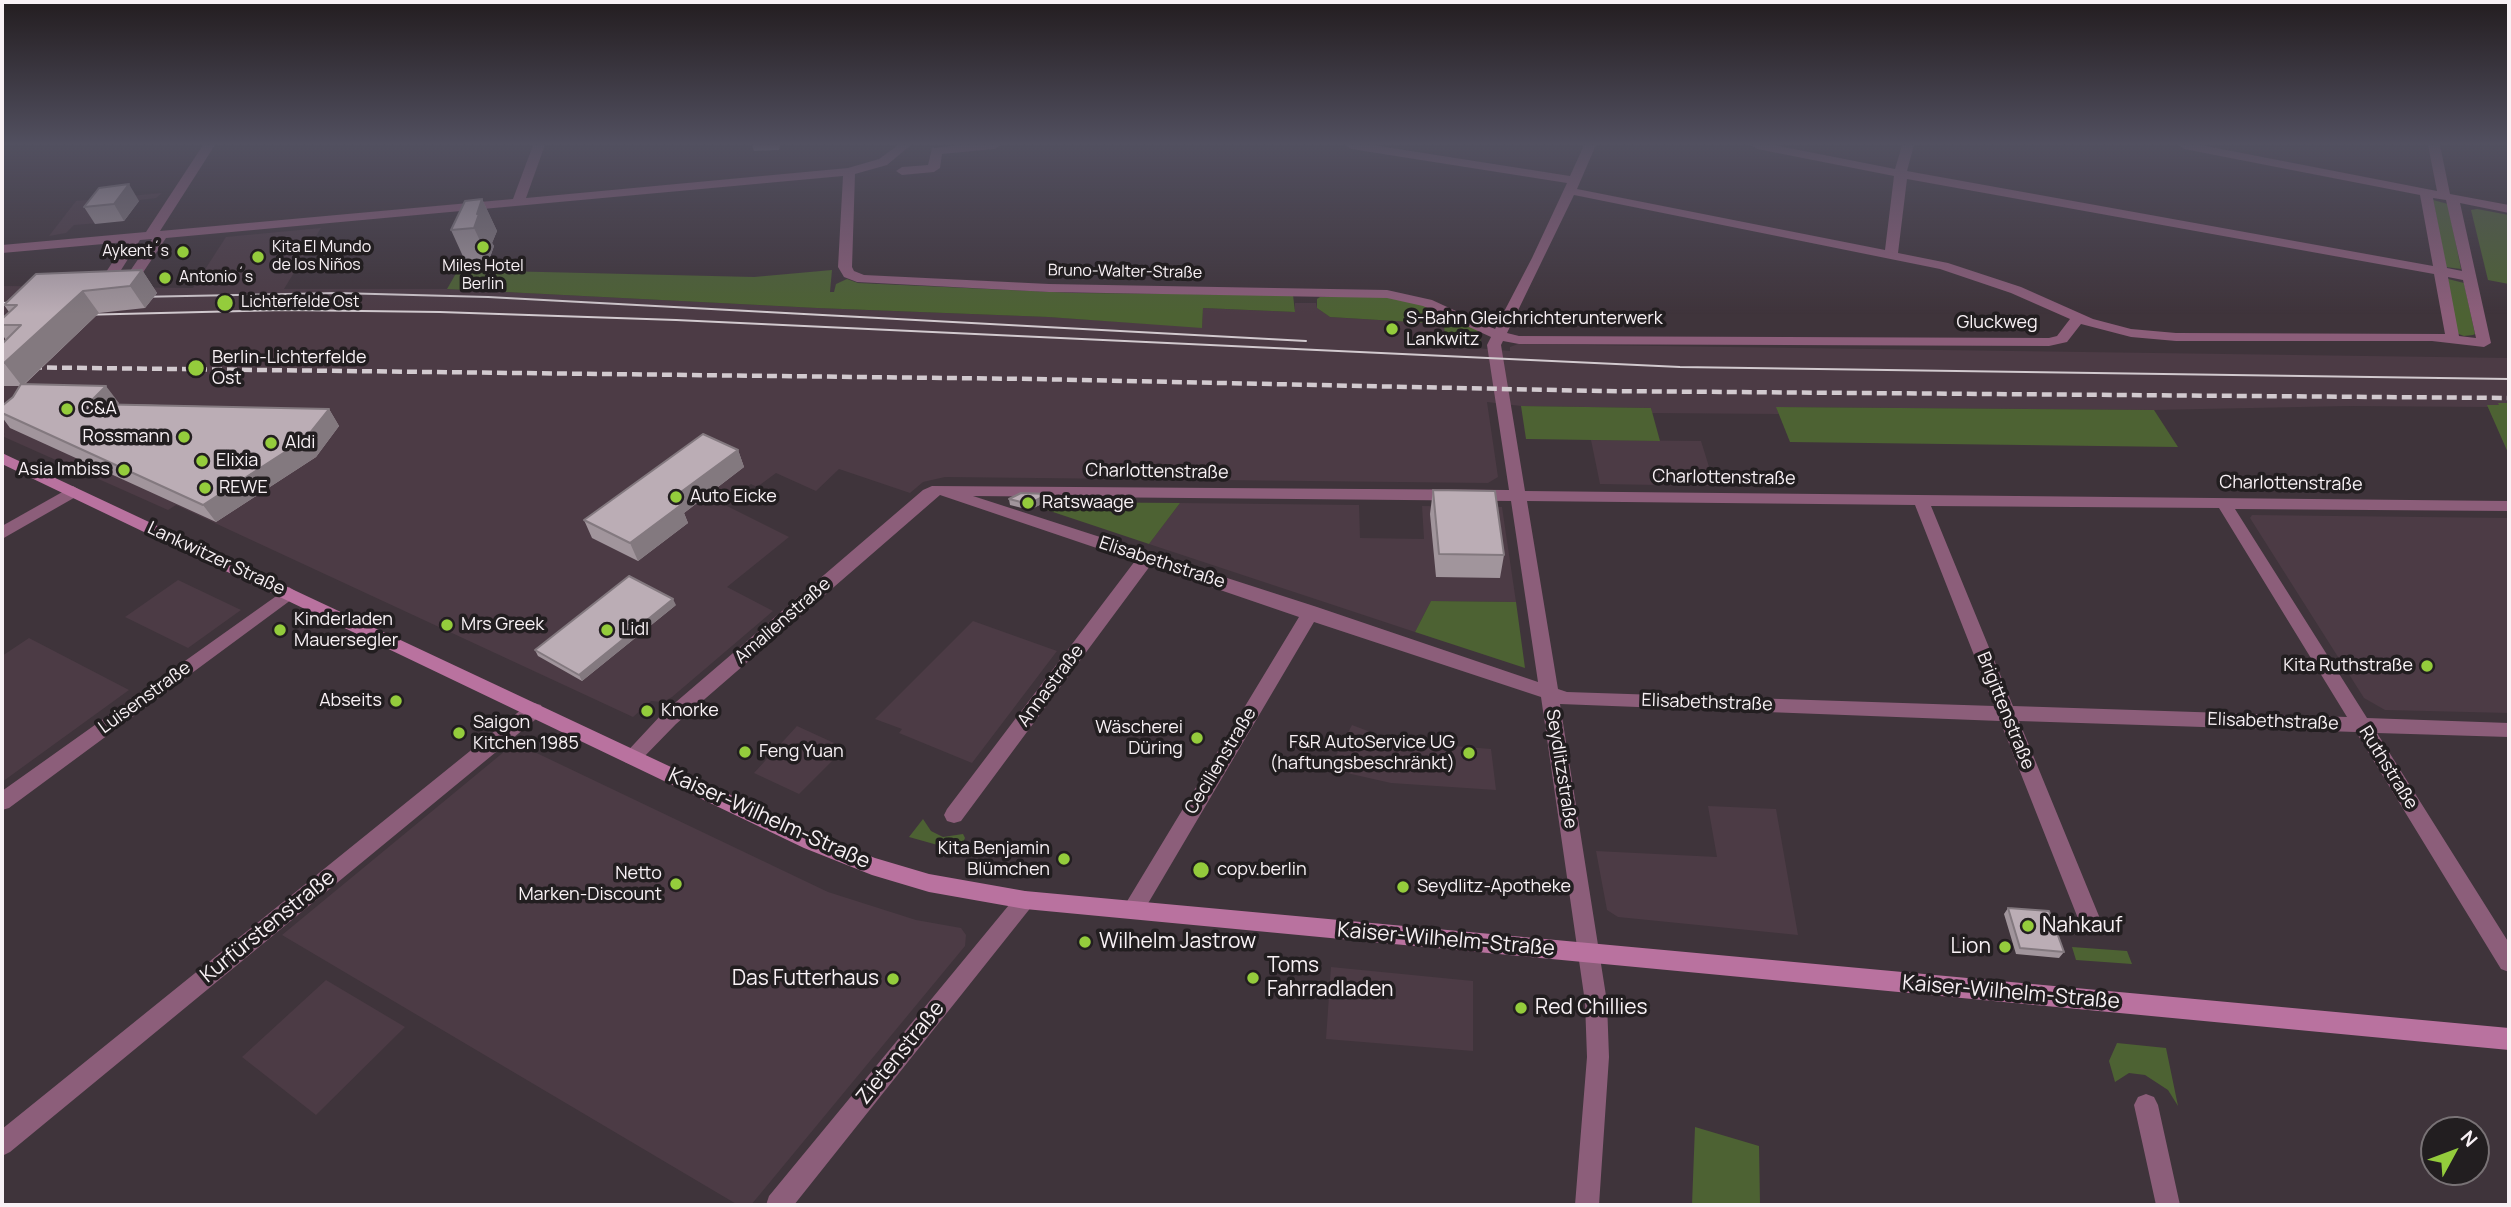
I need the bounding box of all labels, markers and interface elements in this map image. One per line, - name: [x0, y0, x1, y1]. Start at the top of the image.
- place label: Kita El Mundo de los Niños: [272, 238, 371, 276]
- marker: Miles Hotel Berlin: [475, 239, 491, 255]
- place label: Aykent´s: [102, 242, 169, 262]
- marker: Aykent´s: [175, 244, 191, 260]
- marker: Kita El Mundo de los Niños: [250, 249, 266, 265]
- place label: Miles Hotel Berlin: [442, 257, 524, 295]
- street label: Bruno-Walter-Straße: [1048, 261, 1202, 283]
- place label: Antonio´s: [179, 268, 253, 288]
- marker: Antonio´s: [157, 270, 173, 286]
- marker: Lichterfelde Ost: [215, 293, 235, 313]
- place label: Lichterfelde Ost: [241, 293, 359, 313]
- place label: S-Bahn Gleichrichterunterwerk Lankwitz: [1406, 308, 1663, 350]
- street label: Gluckweg: [1956, 312, 2038, 334]
- marker: S-Bahn Gleichrichterunterwerk Lankwitz: [1384, 321, 1400, 337]
- place label: Berlin-Lichterfelde Ost: [212, 347, 367, 390]
- marker: Berlin-Lichterfelde Ost: [186, 358, 206, 378]
- place label: C&A: [81, 398, 117, 420]
- marker: C&A: [59, 401, 75, 417]
- place label: Rossmann: [83, 426, 170, 448]
- marker: Rossmann: [176, 429, 192, 445]
- place label: Aldi: [285, 432, 315, 454]
- marker: Aldi: [263, 435, 279, 451]
- place label: Elixia: [216, 450, 258, 472]
- marker: Elixia: [194, 453, 210, 469]
- place label: Asia Imbiss: [18, 459, 110, 481]
- street label: Charlottenstraße: [1085, 460, 1229, 484]
- marker: Asia Imbiss: [116, 462, 132, 478]
- street label: Charlottenstraße: [1652, 466, 1796, 490]
- street label: Charlottenstraße: [2219, 472, 2363, 496]
- place label: REWE: [219, 477, 268, 499]
- marker: REWE: [197, 480, 213, 496]
- place label: Auto Eicke: [690, 486, 777, 508]
- marker: Auto Eicke: [668, 489, 684, 505]
- place label: Ratswaage: [1042, 492, 1134, 514]
- marker: Ratswaage: [1020, 495, 1036, 511]
- street label: Lankwitzer Straße: [144, 518, 288, 600]
- street label: Elisabethstraße: [1096, 532, 1228, 594]
- street label: Amalienstraße: [731, 573, 835, 669]
- place label: Kinderladen Mauersegler: [294, 609, 398, 652]
- place label: Mrs Greek: [461, 614, 544, 636]
- marker: Mrs Greek: [439, 617, 455, 633]
- place label: Lidl: [621, 619, 649, 641]
- marker: Kinderladen Mauersegler: [272, 622, 288, 638]
- marker: Lidl: [599, 622, 615, 638]
- street label: Annastraße: [1013, 641, 1089, 731]
- street label: Brigittenstraße: [1972, 649, 2038, 773]
- place label: Kita Ruthstraße: [2283, 655, 2413, 677]
- street label: Luisenstraße: [95, 657, 195, 739]
- marker: Kita Ruthstraße: [2419, 658, 2435, 674]
- place label: Abseits: [319, 690, 382, 712]
- street label: Elisabethstraße: [1641, 690, 1773, 716]
- marker: Abseits: [388, 693, 404, 709]
- place label: Knorke: [661, 700, 719, 722]
- marker: Knorke: [639, 703, 655, 719]
- street label: Cecilienstraße: [1181, 704, 1261, 818]
- street label: Seydlitzstraße: [1541, 708, 1581, 830]
- street label: Elisabethstraße: [2207, 709, 2339, 735]
- place label: Saigon Kitchen 1985: [473, 712, 579, 754]
- place label: Wäscherei Düring: [1095, 717, 1183, 760]
- street label: Ruthstraße: [2354, 722, 2422, 814]
- marker: Saigon Kitchen 1985: [451, 725, 467, 741]
- marker: Wäscherei Düring: [1189, 730, 1205, 746]
- place label: F&R AutoService UG (haftungsbeschränkt): [1270, 732, 1455, 774]
- place label: Feng Yuan: [759, 741, 844, 763]
- marker: Feng Yuan: [737, 744, 753, 760]
- marker: F&R AutoService UG (haftungsbeschränkt): [1461, 745, 1477, 761]
- street label: Kaiser-Wilhelm-Straße: [664, 763, 874, 875]
- place label: Kita Benjamin Blümchen: [938, 838, 1050, 880]
- marker: Kita Benjamin Blümchen: [1056, 851, 1072, 867]
- place label: copv.berlin: [1217, 859, 1307, 881]
- marker: copv.berlin: [1191, 860, 1211, 880]
- place label: Netto Marken-Discount: [518, 863, 662, 906]
- street label: Kurfürstenstraße: [196, 865, 340, 989]
- marker: Netto Marken-Discount: [668, 876, 684, 892]
- place label: Seydlitz-Apotheke: [1417, 876, 1571, 898]
- marker: Seydlitz-Apotheke: [1395, 879, 1411, 895]
- place label: Nahkauf: [2042, 913, 2123, 939]
- street label: Kaiser-Wilhelm-Straße: [1336, 918, 1556, 962]
- marker: Nahkauf: [2020, 918, 2036, 934]
- place label: Wilhelm Jastrow: [1099, 929, 1256, 955]
- marker: Wilhelm Jastrow: [1077, 934, 1093, 950]
- place label: Lion: [1950, 934, 1991, 960]
- marker: Lion: [1997, 939, 2013, 955]
- place label: Toms Fahrradladen: [1267, 953, 1394, 1003]
- place label: Das Futterhaus: [732, 966, 879, 992]
- marker: Toms Fahrradladen: [1245, 970, 1261, 986]
- marker: Das Futterhaus: [885, 971, 901, 987]
- street label: Kaiser-Wilhelm-Straße: [1901, 971, 2121, 1015]
- place label: Red Chillies: [1535, 995, 1648, 1021]
- street label: Zietenstraße: [852, 996, 950, 1110]
- marker: Red Chillies: [1513, 1000, 1529, 1016]
- north arrow: [2420, 1116, 2490, 1186]
- text: N: [2455, 1125, 2484, 1152]

